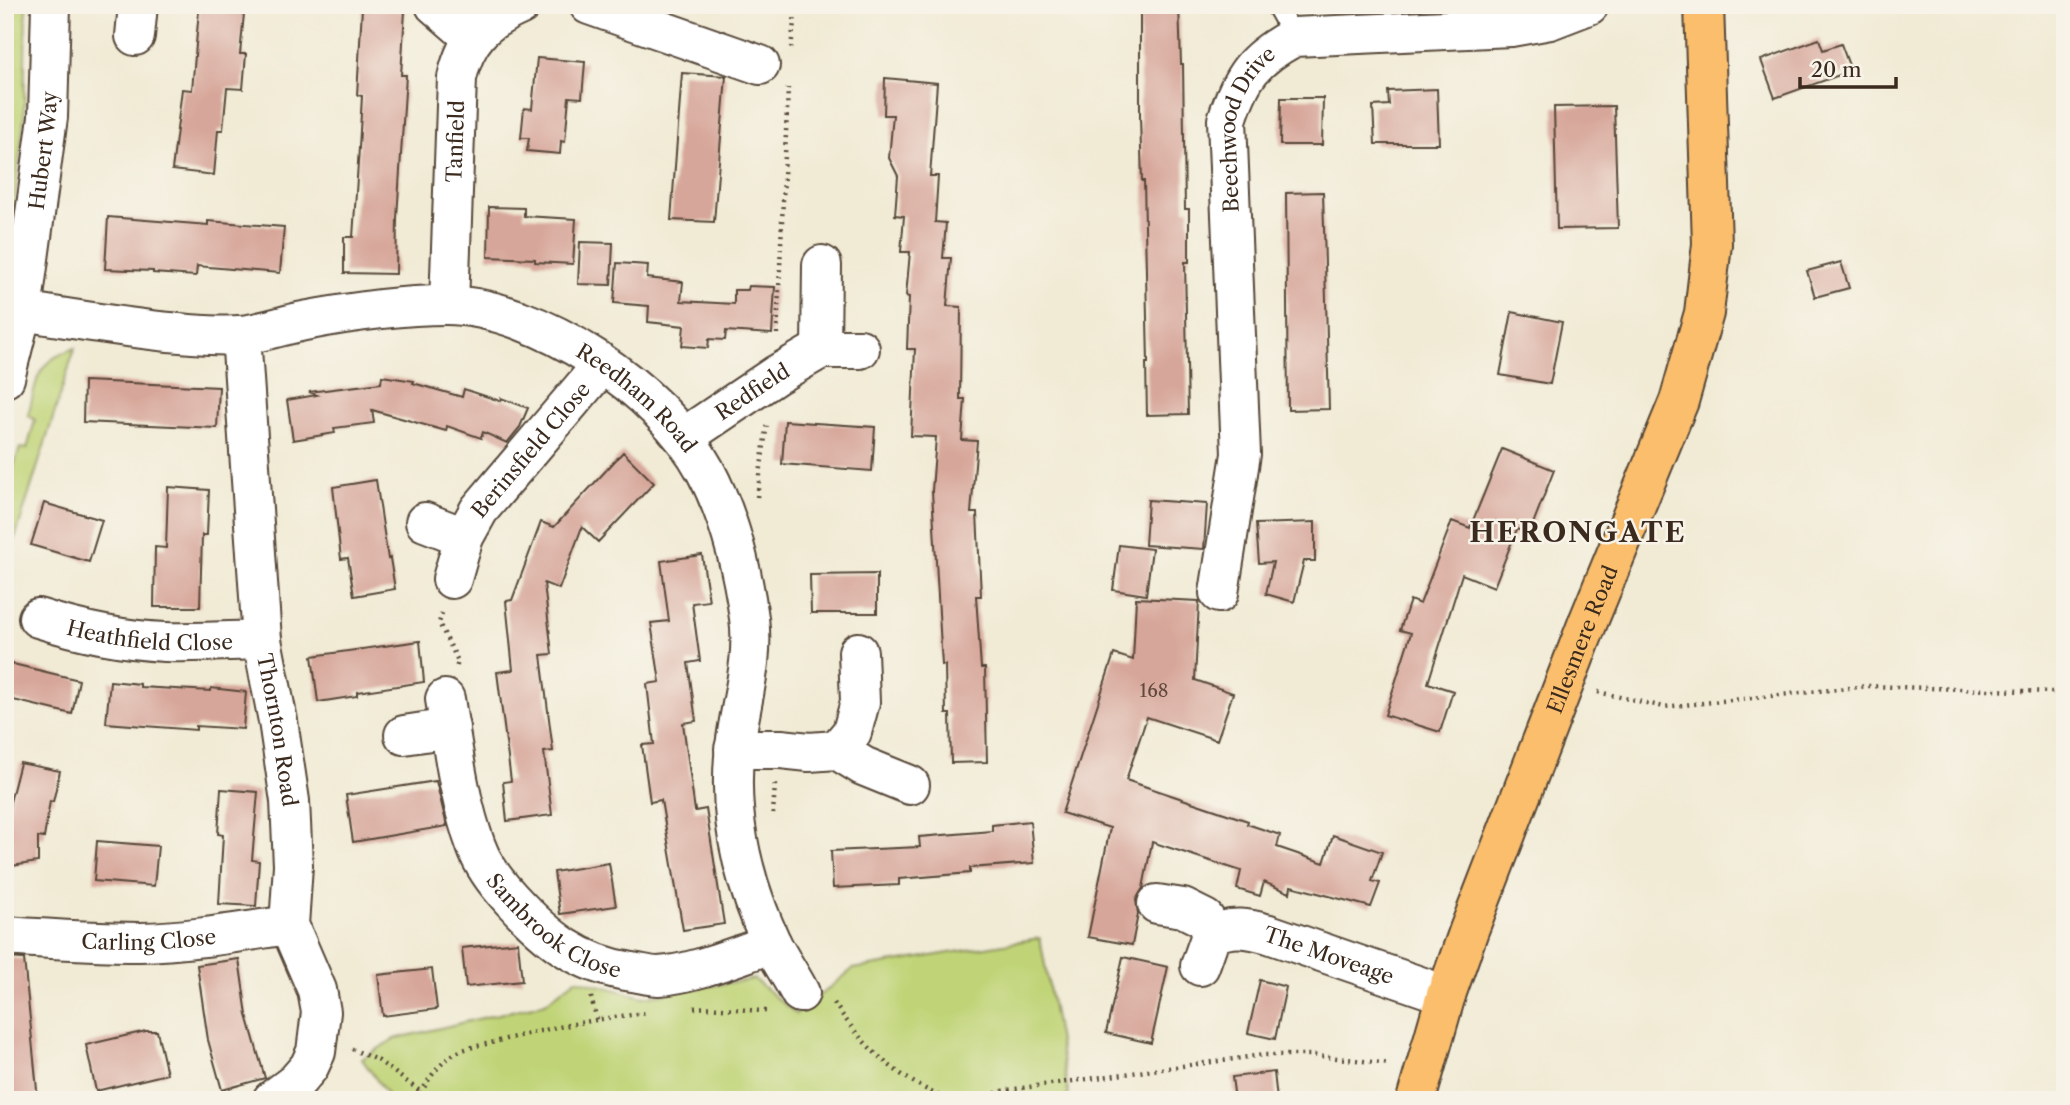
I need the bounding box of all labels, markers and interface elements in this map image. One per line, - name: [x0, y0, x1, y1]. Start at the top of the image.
- street label: Beechwood Drive: [1215, 40, 1279, 213]
- scale bar: [1800, 46, 1897, 90]
- text: 20 m: [1811, 57, 1862, 82]
- street label: Hubert Way: [23, 90, 61, 211]
- street label: Tanfield: [441, 99, 469, 183]
- street label: Reedham Road: [572, 338, 703, 457]
- street label: Redfield: [710, 358, 794, 425]
- street label: Berinsfield Close: [466, 377, 595, 522]
- district label: HERONGATE: [1469, 515, 1687, 549]
- street label: Ellesmere Road: [1541, 561, 1623, 717]
- street label: Heathfield Close: [64, 614, 233, 655]
- street label: Thornton Road: [252, 651, 303, 808]
- house number: 168: [1140, 680, 1168, 702]
- street label: Sambrook Close: [482, 868, 624, 982]
- street label: The Moveage: [1261, 921, 1397, 989]
- street label: Carling Close: [81, 923, 218, 955]

